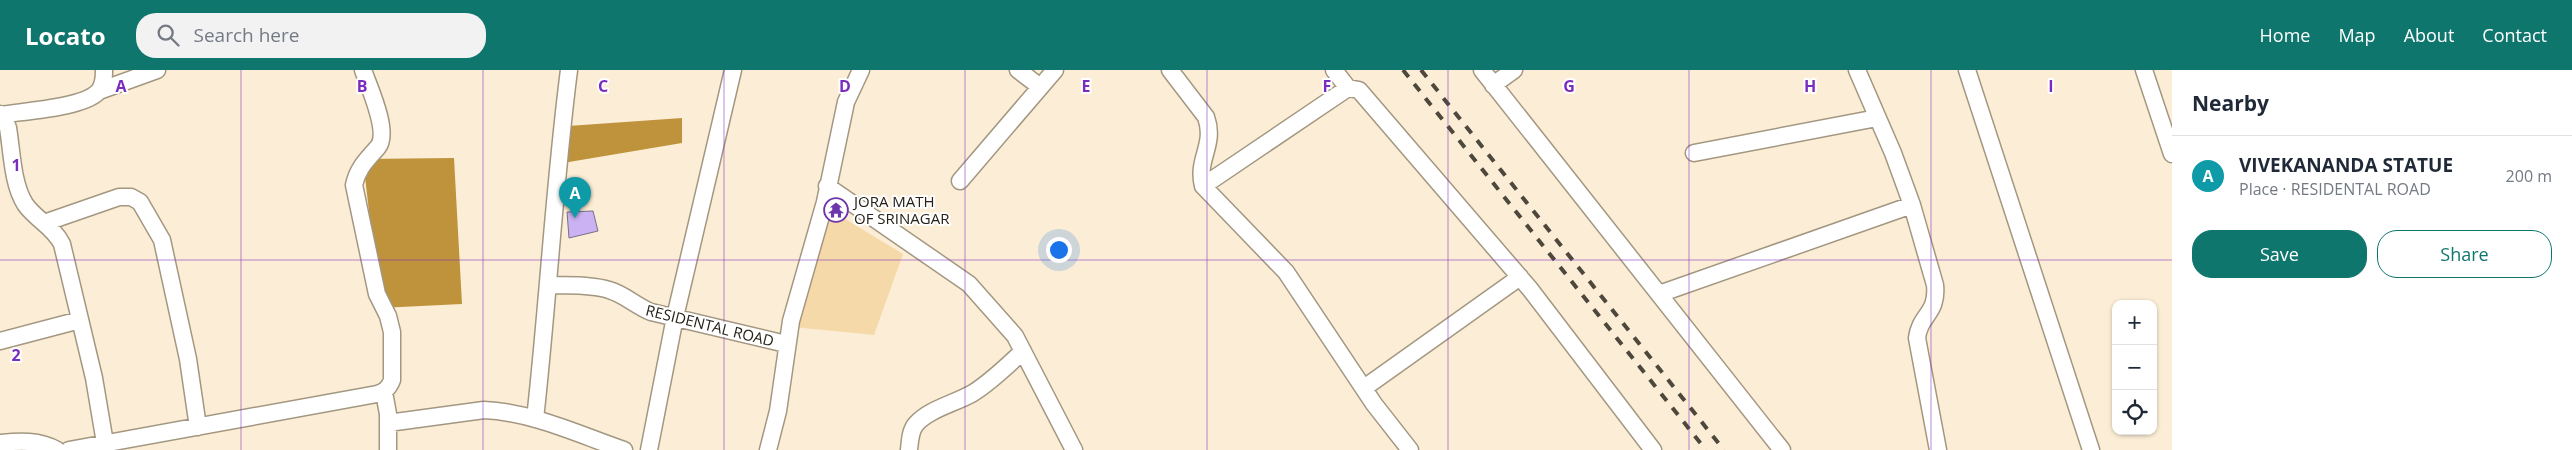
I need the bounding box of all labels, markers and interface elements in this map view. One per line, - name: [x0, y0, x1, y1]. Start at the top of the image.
- search box: [136, 13, 486, 58]
- text: Locato: [25, 19, 106, 52]
- icon: search: [154, 21, 182, 49]
- text: Search here: [194, 22, 299, 48]
- text: Home: [2260, 23, 2310, 47]
- text: Map: [2338, 23, 2376, 47]
- text: About: [2404, 23, 2454, 47]
- text: Contact: [2482, 23, 2547, 47]
- text: A: [115, 75, 127, 97]
- text: B: [357, 75, 367, 97]
- text: C: [598, 75, 608, 97]
- text: D: [839, 75, 851, 97]
- text: E: [1082, 75, 1091, 97]
- text: F: [1323, 75, 1331, 97]
- text: G: [1563, 75, 1575, 97]
- text: H: [1804, 75, 1816, 97]
- text: I: [2048, 75, 2054, 97]
- text: Nearby: [2192, 89, 2269, 117]
- text: VIVEKANANDA STATUE: [2239, 152, 2453, 178]
- text: 1: [11, 154, 21, 176]
- text: A: [2202, 165, 2214, 187]
- text: 200 m: [2506, 165, 2552, 187]
- pin: A: [559, 177, 591, 218]
- text: Place · RESIDENTAL ROAD: [2239, 178, 2431, 200]
- place label: JORA MATH OF SRINAGAR: [852, 191, 950, 228]
- temple icon: JORA MATH OF SRINAGAR: [823, 197, 849, 223]
- button: Save: [2192, 230, 2367, 278]
- button: Share: [2377, 230, 2552, 278]
- your location: [1046, 237, 1072, 263]
- street label: RESIDENTAL ROAD: [644, 299, 776, 351]
- map controls: [2112, 300, 2157, 435]
- button: +: [2112, 300, 2157, 345]
- text: 2: [11, 344, 21, 366]
- button: −: [2112, 345, 2157, 390]
- button: locate: [2112, 390, 2157, 435]

